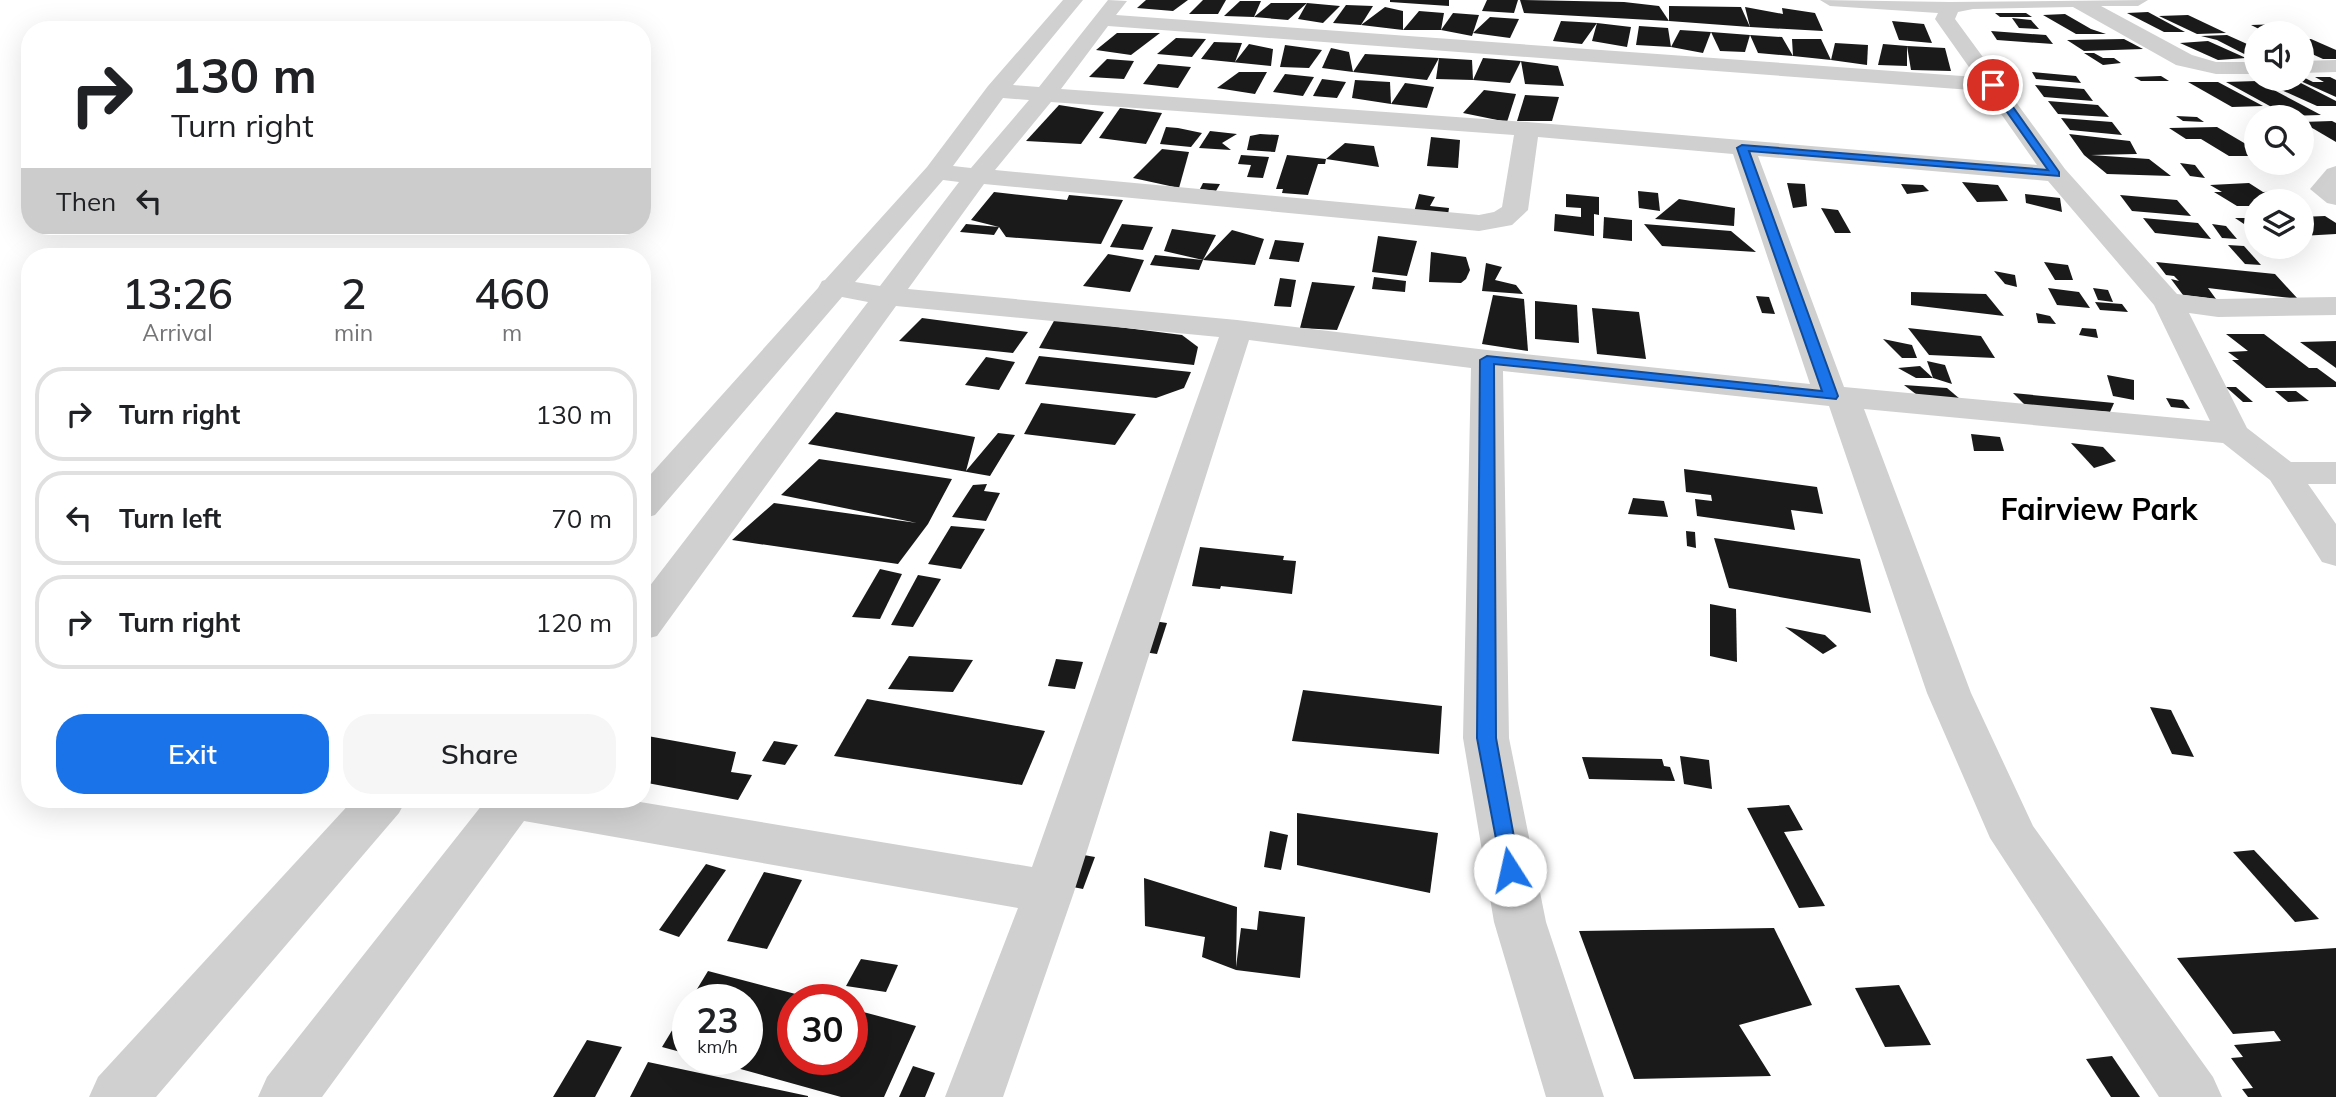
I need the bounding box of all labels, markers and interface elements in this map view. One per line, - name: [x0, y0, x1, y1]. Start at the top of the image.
- map controls: [2244, 21, 2314, 259]
- button: sound: [2244, 21, 2314, 91]
- text: 130 m: [171, 44, 317, 105]
- icon: right: [56, 49, 147, 140]
- pin: [1963, 55, 2023, 115]
- icon: arrive: [1974, 66, 2012, 104]
- text: Turn right: [171, 105, 314, 145]
- button: search: [2244, 105, 2314, 175]
- icon: left: [130, 182, 168, 220]
- text: Then: [56, 185, 116, 218]
- button: layers: [2244, 189, 2314, 259]
- text: 13:26: [122, 267, 233, 320]
- text: 2: [341, 267, 366, 320]
- text: 460: [474, 267, 550, 320]
- text: Arrival: [142, 318, 213, 347]
- text: min: [334, 318, 373, 347]
- text: m: [502, 318, 522, 347]
- icon: right: [60, 395, 98, 433]
- text: Turn right: [119, 398, 240, 431]
- text: 130 m: [536, 398, 612, 431]
- district label: Fairview Park: [2001, 490, 2199, 528]
- icon: left: [60, 499, 98, 537]
- text: Turn left: [119, 502, 221, 535]
- text: 70 m: [551, 502, 612, 535]
- icon: right: [60, 603, 98, 641]
- text: Turn right: [119, 606, 240, 639]
- text: 120 m: [536, 606, 612, 639]
- button: Exit: [56, 714, 329, 794]
- button: Share: [343, 714, 616, 794]
- position arrow: [1473, 833, 1547, 907]
- speed limit sign: 30: [777, 984, 868, 1075]
- text: 23: [696, 998, 739, 1042]
- text: km/h: [697, 1035, 738, 1058]

